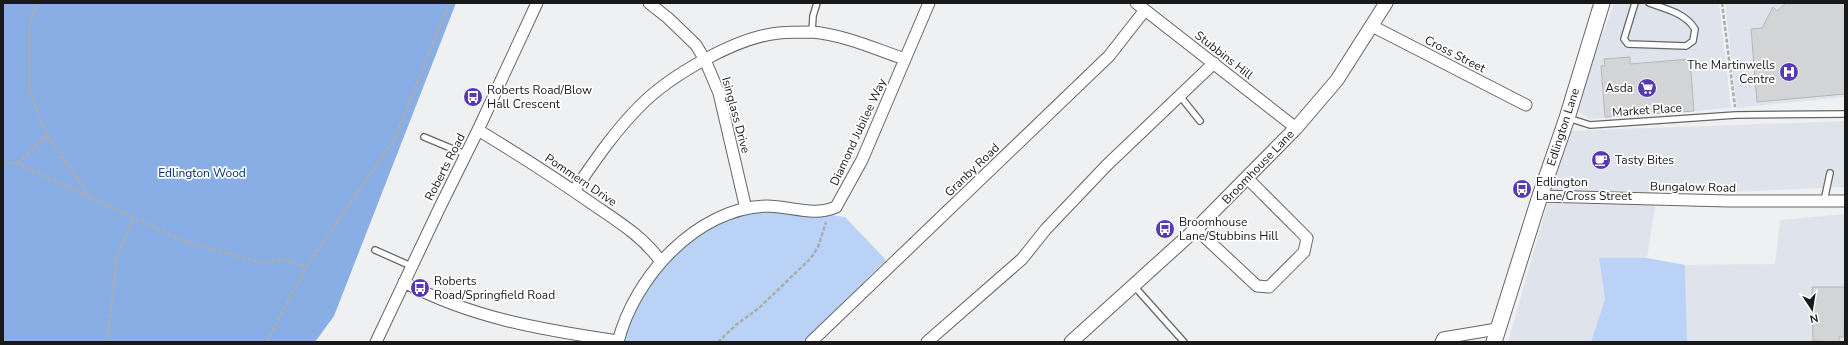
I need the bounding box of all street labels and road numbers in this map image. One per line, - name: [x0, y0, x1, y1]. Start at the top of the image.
- street label: Stubbins Hill: [1192, 27, 1257, 83]
- street label: Cross Street: [1422, 32, 1489, 77]
- street label: Isinglass Drive: [718, 75, 754, 155]
- street label: Diamond Jubilee Way: [826, 75, 890, 188]
- street label: Edlington Lane: [1543, 86, 1583, 168]
- street label: Market Place: [1612, 100, 1682, 120]
- street label: Broomhouse Lane: [1218, 126, 1298, 208]
- street label: Roberts Road: [421, 131, 469, 203]
- street label: Granby Road: [941, 140, 1003, 200]
- street label: Pommern Drive: [542, 150, 620, 210]
- street label: Bungalow Road: [1650, 178, 1736, 196]

